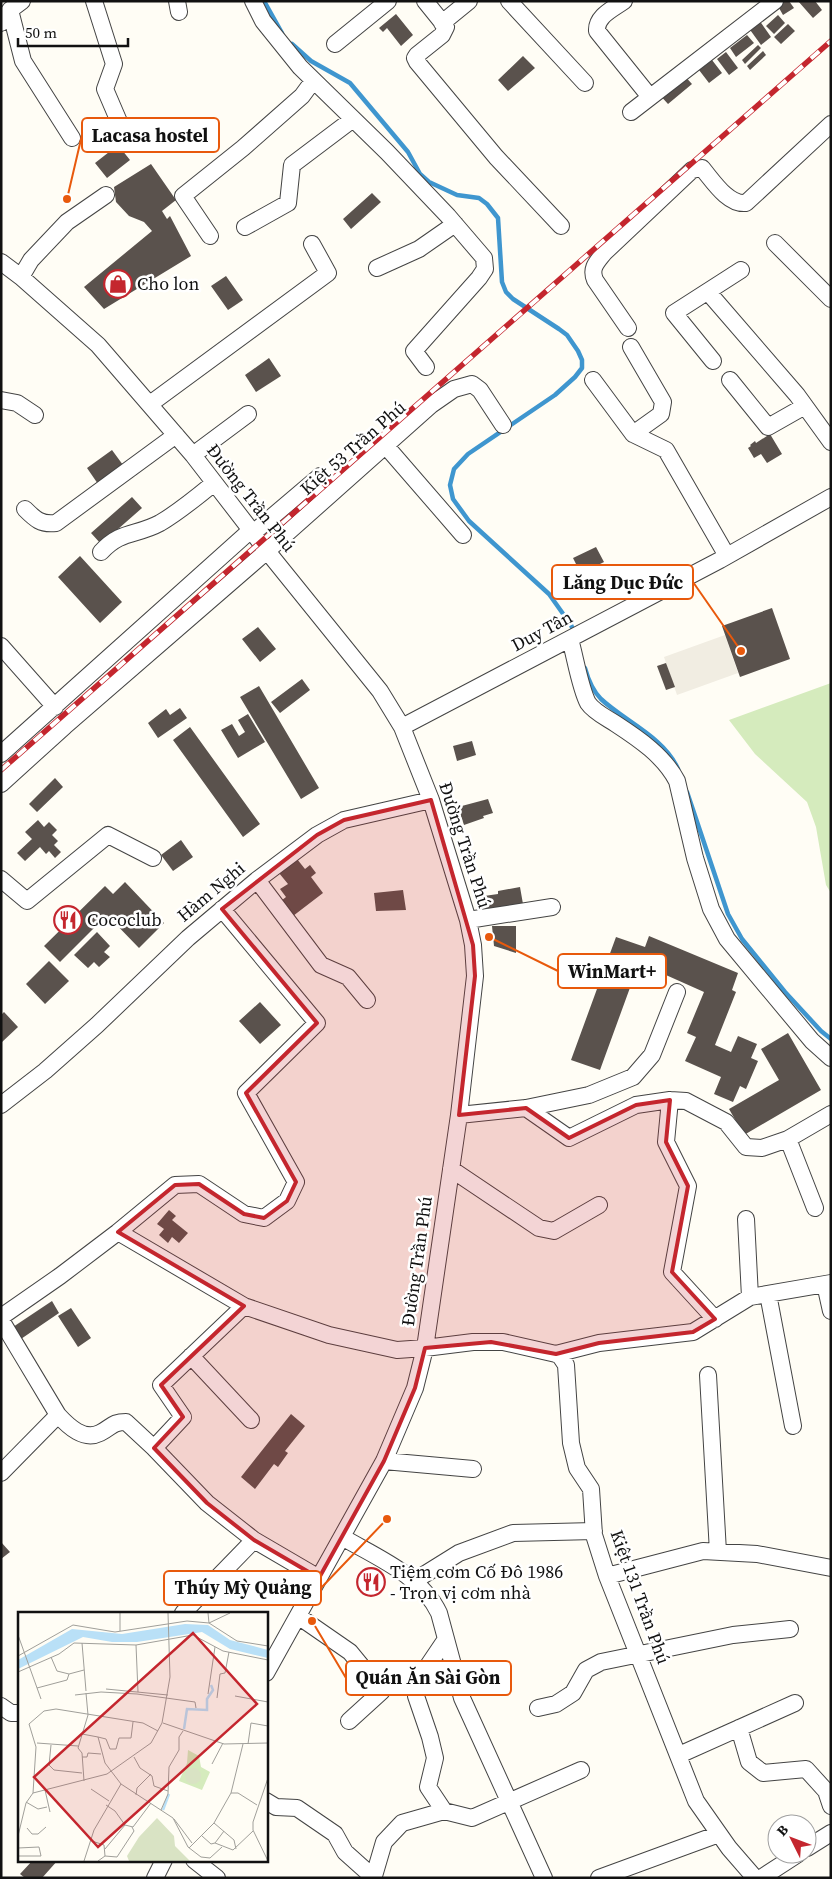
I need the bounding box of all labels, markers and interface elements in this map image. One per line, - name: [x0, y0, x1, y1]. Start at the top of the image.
- scale bar: [18, 15, 128, 47]
- text: 50 m: [25, 22, 57, 43]
- callout: Lacasa hostel: [82, 118, 219, 152]
- text: Lacasa hostel: [91, 122, 209, 148]
- shop icon: Cho lon: [103, 269, 133, 299]
- place label: Cho lon: [137, 271, 199, 296]
- street label: Kiệt 53 Trần Phú: [295, 395, 411, 500]
- street label: Đường Trần Phú: [201, 438, 302, 557]
- callout: Lăng Dục Đức: [552, 565, 693, 599]
- text: Lăng Dục Đức: [563, 569, 684, 595]
- street label: Duy Tân: [507, 604, 577, 657]
- street label: Đường Trần Phú: [433, 779, 498, 911]
- street label: Hàm Nghi: [171, 856, 250, 927]
- restaurant icon: Cococlub: [53, 905, 83, 935]
- place label: Cococlub: [87, 907, 162, 932]
- callout: WinMart+: [558, 954, 666, 988]
- text: WinMart+: [568, 958, 656, 984]
- street label: Đường Trần Phú: [395, 1194, 438, 1328]
- street label: Kiệt 131 Trần Phú: [605, 1526, 676, 1667]
- place label: Tiệm cơm Cố Đô 1986 - Trọn vị cơm nhà: [390, 1559, 563, 1605]
- restaurant icon: Tiệm cơm Cố Đô 1986 - Trọn vị cơm nhà: [356, 1567, 386, 1597]
- callout: Thúy Mỳ Quảng: [164, 1571, 321, 1605]
- text: Thúy Mỳ Quảng: [175, 1574, 312, 1600]
- inset map: [18, 1612, 268, 1862]
- callout: Quán Ăn Sài Gòn: [346, 1661, 511, 1695]
- text: Quán Ăn Sài Gòn: [356, 1664, 501, 1690]
- north arrow: [767, 1814, 817, 1864]
- text: B: [772, 1820, 793, 1840]

